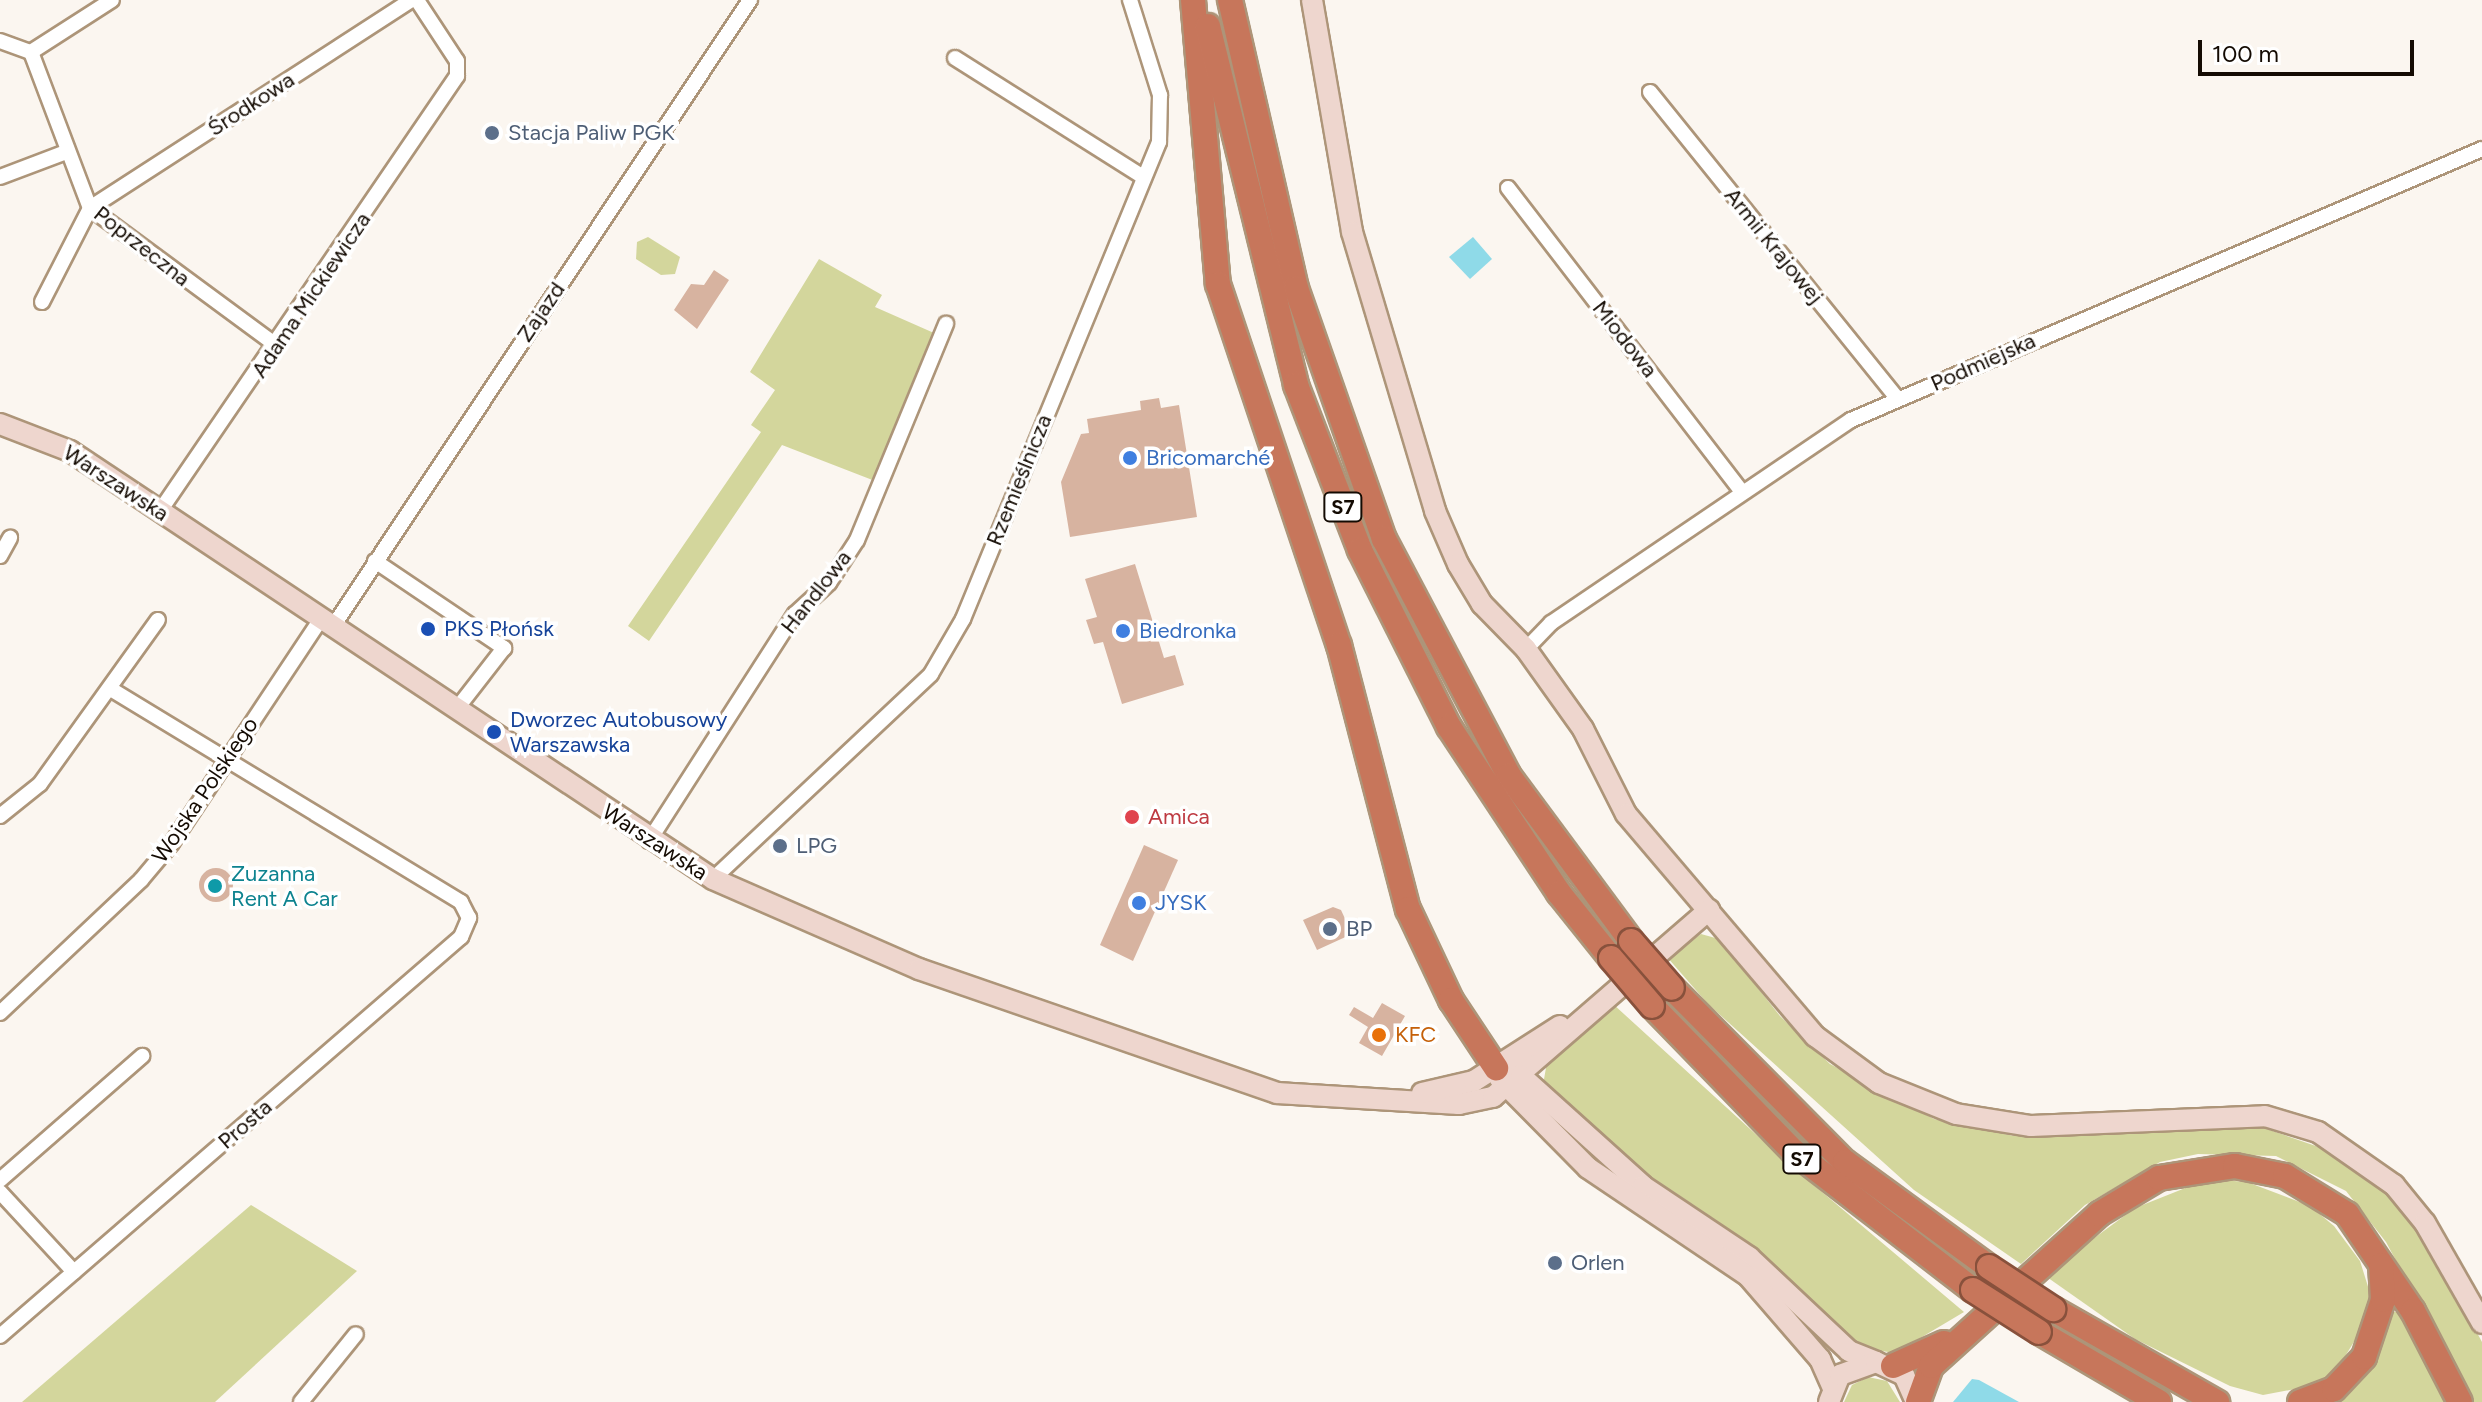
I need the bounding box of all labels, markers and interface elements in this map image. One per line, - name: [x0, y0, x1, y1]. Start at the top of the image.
- scale bar: [2202, 24, 2418, 74]
- text: 100 m: [2212, 39, 2279, 68]
- street label: Środkowa: [203, 66, 299, 142]
- place label: Stacja Paliw PGK: [508, 120, 675, 146]
- marker: Stacja Paliw PGK: [483, 124, 501, 142]
- street label: Armii Krajowej: [1719, 183, 1829, 309]
- street label: Poprzeczna: [89, 200, 195, 292]
- street label: Adama Mickiewicza: [246, 207, 376, 383]
- street label: Zajazd: [512, 277, 570, 347]
- street label: Miodowa: [1587, 295, 1663, 383]
- street label: Podmiejska: [1927, 327, 2039, 397]
- street label: Rzemieślnicza: [981, 411, 1057, 549]
- street label: Warszawska: [58, 439, 174, 527]
- place label: Bricomarché: [1146, 445, 1270, 471]
- marker: Bricomarché: [1121, 449, 1139, 467]
- road number: S7: [1323, 491, 1363, 523]
- street label: Handlowa: [775, 545, 857, 639]
- place label: PKS Płońsk: [444, 616, 554, 642]
- place label: Biedronka: [1139, 618, 1237, 644]
- marker: PKS Płońsk: [419, 620, 437, 638]
- marker: Biedronka: [1114, 622, 1132, 640]
- place label: Dworzec Autobusowy Warszawska: [510, 706, 727, 758]
- street label: Wojska Polskiego: [147, 712, 263, 868]
- marker: Dworzec Autobusowy Warszawska: [485, 723, 503, 741]
- street label: Warszawska: [597, 798, 713, 886]
- place label: Amica: [1148, 804, 1210, 830]
- marker: Amica: [1123, 808, 1141, 826]
- place label: LPG: [796, 833, 837, 859]
- marker: LPG: [771, 837, 789, 855]
- place label: Zuzanna Rent A Car: [231, 860, 338, 912]
- marker: Zuzanna Rent A Car: [206, 877, 224, 895]
- place label: JYSK: [1155, 890, 1207, 916]
- marker: JYSK: [1130, 894, 1148, 912]
- place label: BP: [1346, 916, 1372, 942]
- marker: BP: [1321, 920, 1339, 938]
- place label: KFC: [1395, 1022, 1436, 1048]
- marker: KFC: [1370, 1026, 1388, 1044]
- street label: Prosta: [213, 1094, 277, 1154]
- road number: S7: [1782, 1143, 1822, 1175]
- place label: Orlen: [1571, 1250, 1625, 1276]
- marker: Orlen: [1546, 1254, 1564, 1272]

